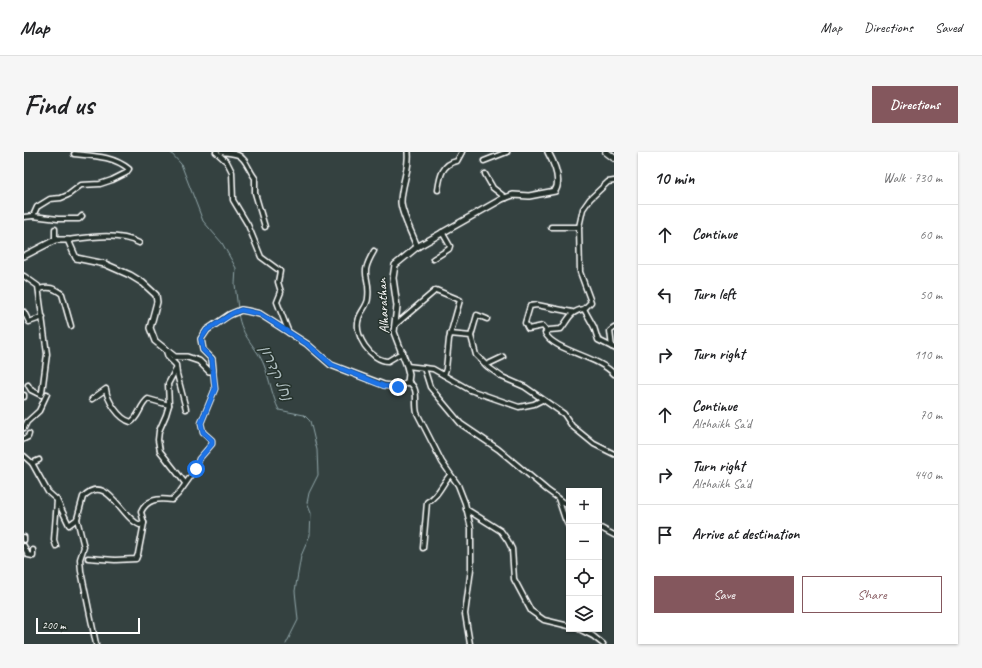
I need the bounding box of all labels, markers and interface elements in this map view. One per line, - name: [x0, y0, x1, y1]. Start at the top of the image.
- text: Map: [20, 16, 50, 40]
- text: Map: [821, 19, 842, 36]
- text: Directions: [864, 19, 913, 36]
- text: Saved: [935, 19, 962, 36]
- button: Directions: [872, 86, 958, 123]
- text: Find us: [24, 87, 94, 122]
- text: 10 min: [654, 168, 694, 189]
- text: Walk · 730 m: [883, 170, 942, 186]
- icon: ahead: [654, 224, 676, 246]
- text: Continue: [692, 225, 737, 244]
- text: 60 m: [920, 227, 942, 243]
- street label: Alharathan: [373, 277, 393, 334]
- icon: left: [654, 284, 676, 306]
- text: Turn left: [692, 285, 735, 304]
- text: 50 m: [920, 287, 942, 303]
- water label: נחל קדרון: [255, 342, 297, 405]
- icon: right: [654, 344, 676, 366]
- text: Turn right: [692, 345, 745, 364]
- text: 110 m: [914, 347, 942, 363]
- route end: [389, 378, 407, 396]
- text: Continue: [692, 397, 737, 416]
- icon: ahead: [654, 404, 676, 426]
- text: 70 m: [920, 407, 942, 423]
- text: Alshaikh Sa'd: [692, 416, 751, 432]
- text: Turn right: [692, 457, 745, 476]
- route start: [187, 460, 205, 478]
- icon: right: [654, 464, 676, 486]
- text: 440 m: [914, 467, 942, 483]
- text: Alshaikh Sa'd: [692, 476, 751, 492]
- map controls: [566, 488, 602, 632]
- button: +: [566, 488, 602, 524]
- button: −: [566, 524, 602, 560]
- icon: arrive: [654, 524, 676, 546]
- text: Arrive at destination: [692, 525, 799, 544]
- button: locate: [566, 560, 602, 596]
- button: Save: [654, 576, 794, 613]
- button: Share: [802, 576, 942, 613]
- button: layers: [566, 596, 602, 632]
- scale bar: [36, 616, 140, 635]
- text: 200 m: [42, 618, 66, 632]

